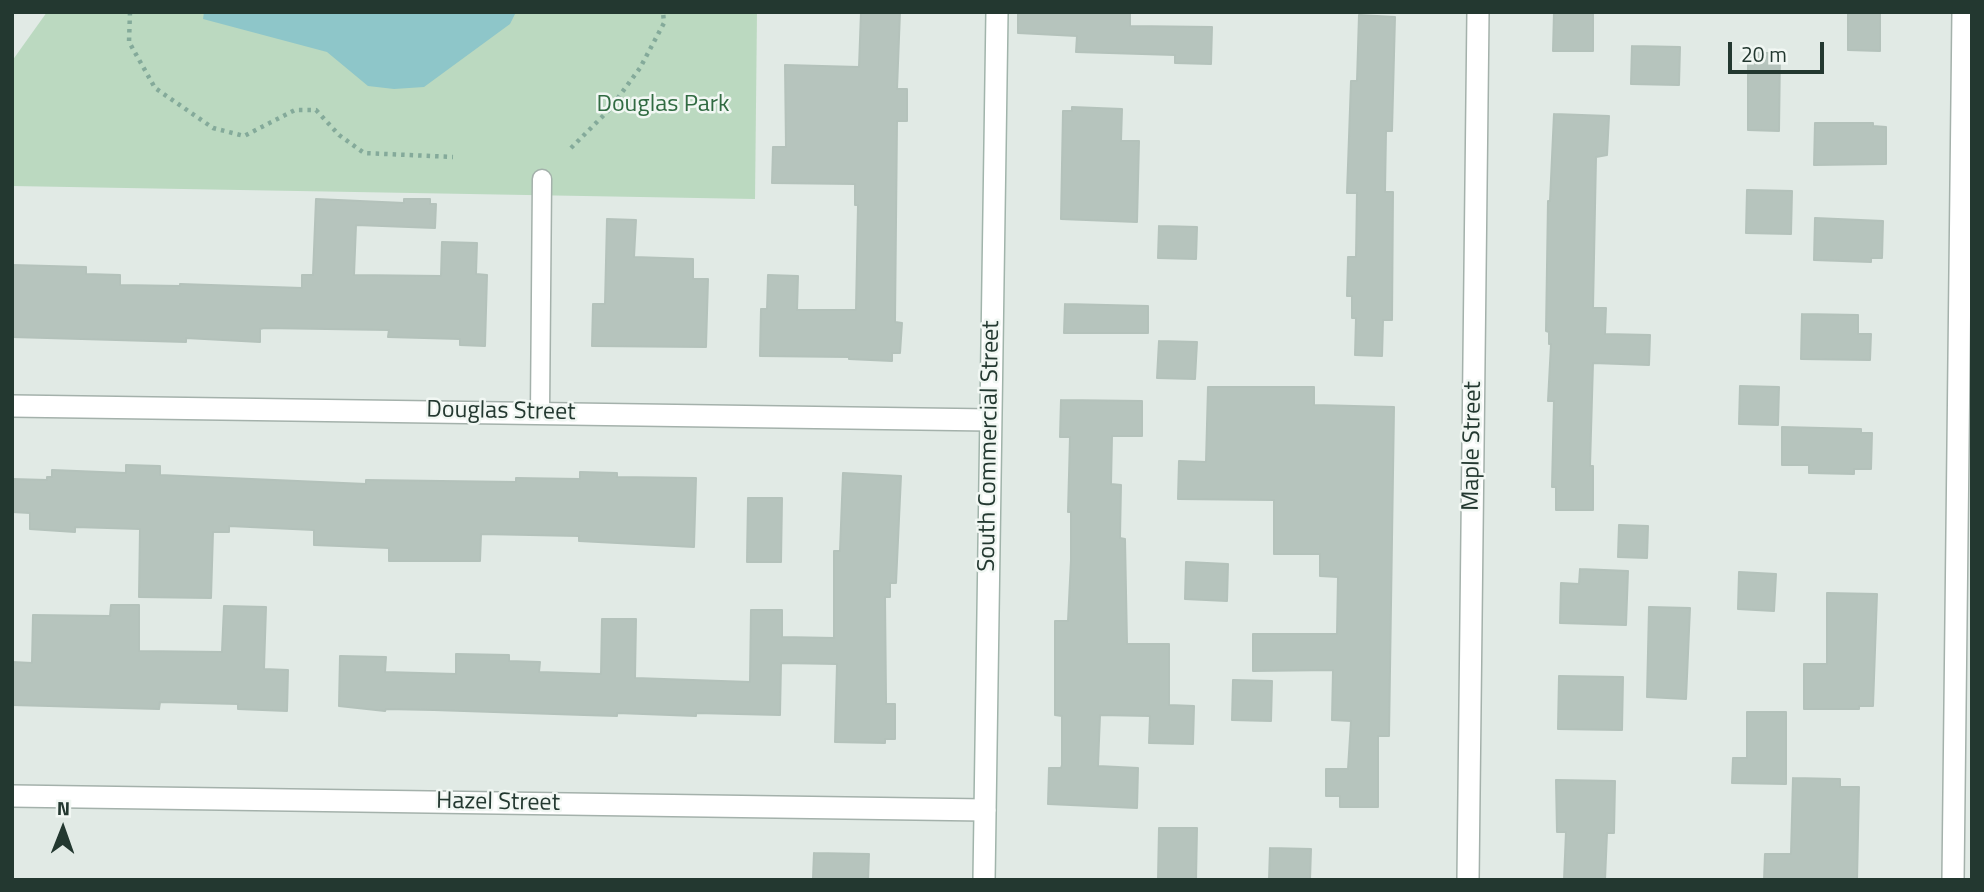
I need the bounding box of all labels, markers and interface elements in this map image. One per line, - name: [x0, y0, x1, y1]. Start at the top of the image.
- scale bar: [1732, 28, 1828, 72]
- text: 20 m: [1741, 38, 1787, 70]
- park label: Douglas Park: [596, 91, 730, 119]
- street label: South Commercial Street: [973, 320, 1007, 572]
- street label: Maple Street: [1457, 381, 1489, 511]
- street label: Douglas Street: [426, 396, 576, 428]
- street label: Hazel Street: [436, 788, 560, 818]
- text: N: [57, 793, 70, 822]
- north arrow: [28, 794, 98, 864]

